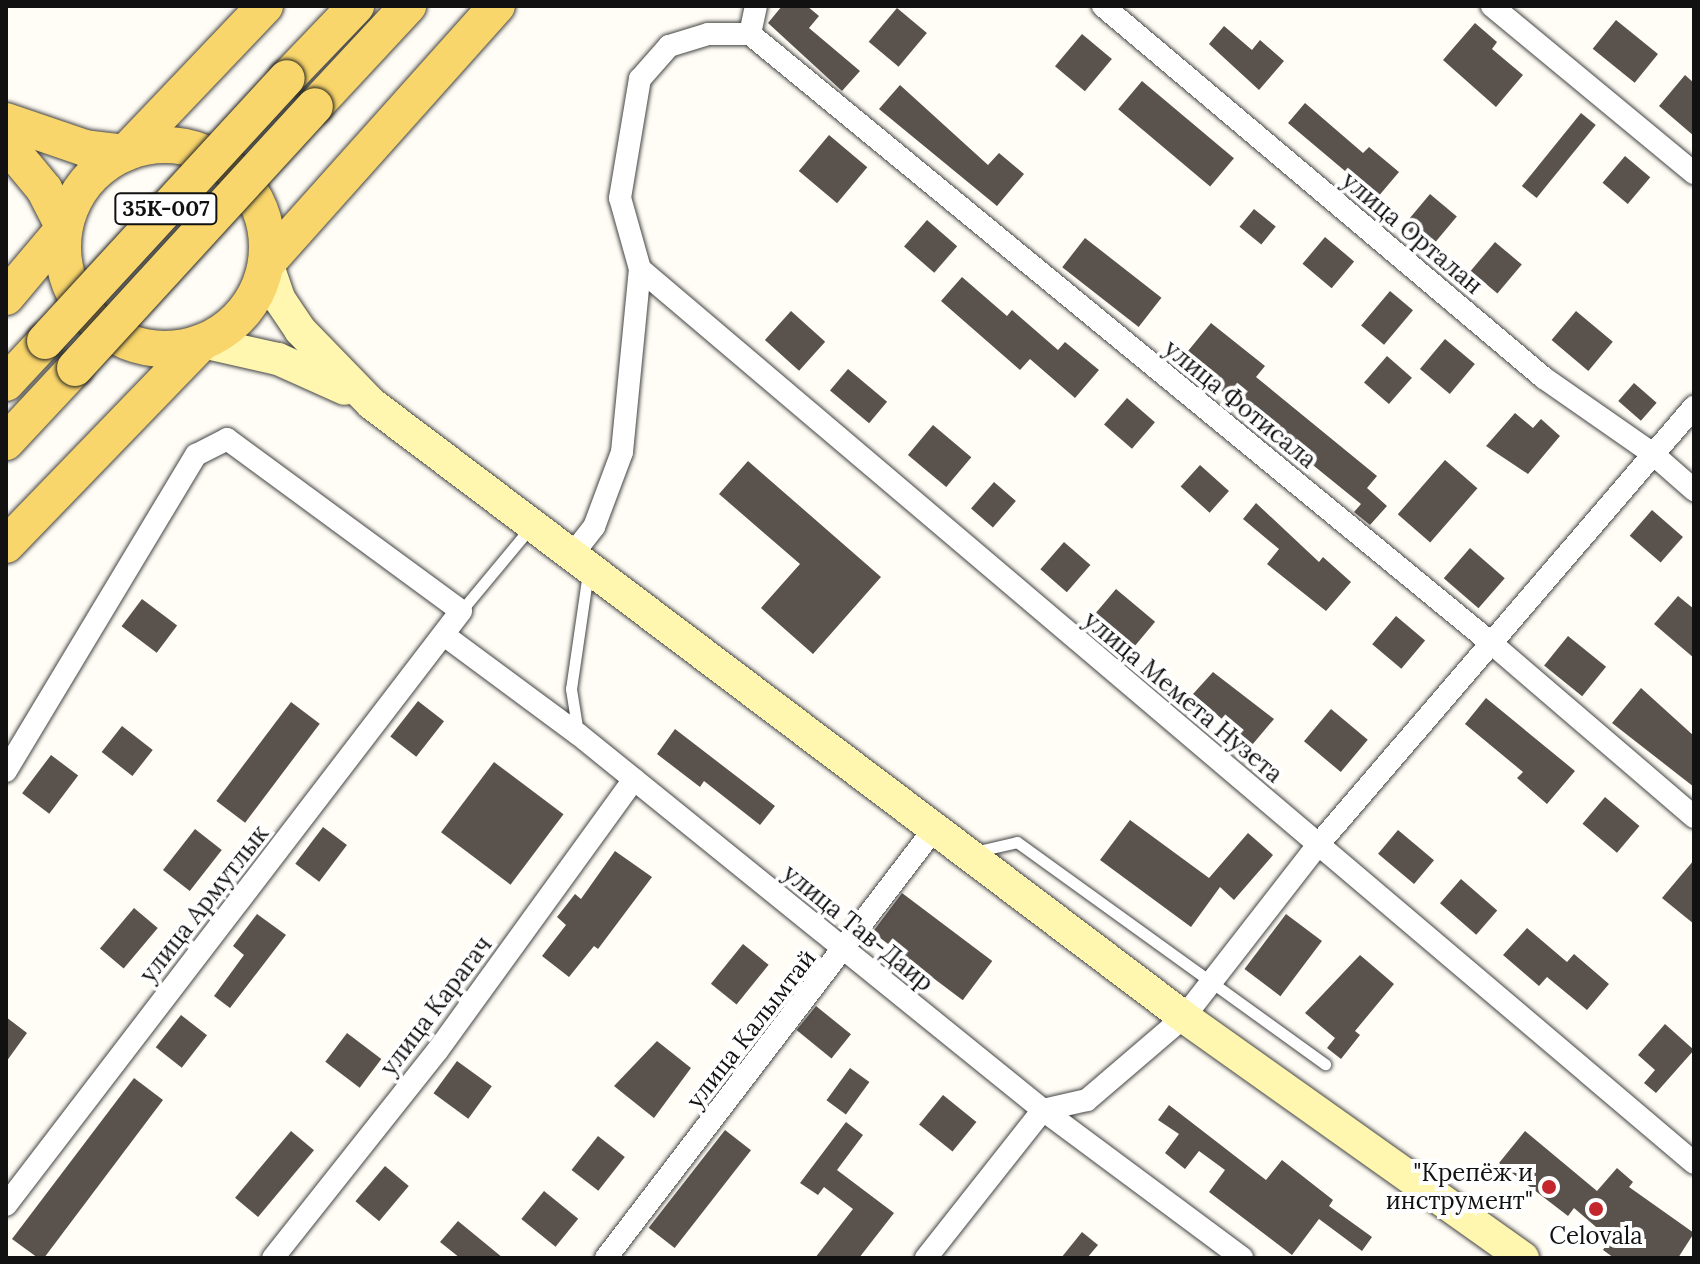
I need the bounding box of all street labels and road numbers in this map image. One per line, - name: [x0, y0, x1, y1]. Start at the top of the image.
- street label: улица Орталан: [1336, 166, 1488, 300]
- road number: 35К-007: [114, 191, 218, 227]
- street label: улица Фотисала: [1158, 334, 1322, 474]
- street label: улица Мемета Нузета: [1078, 605, 1288, 789]
- street label: улица Армутлык: [134, 820, 274, 988]
- street label: улица Тав-Даир: [777, 859, 939, 997]
- street label: улица Карагач: [374, 931, 498, 1081]
- street label: улица Калымтай: [680, 944, 822, 1114]

